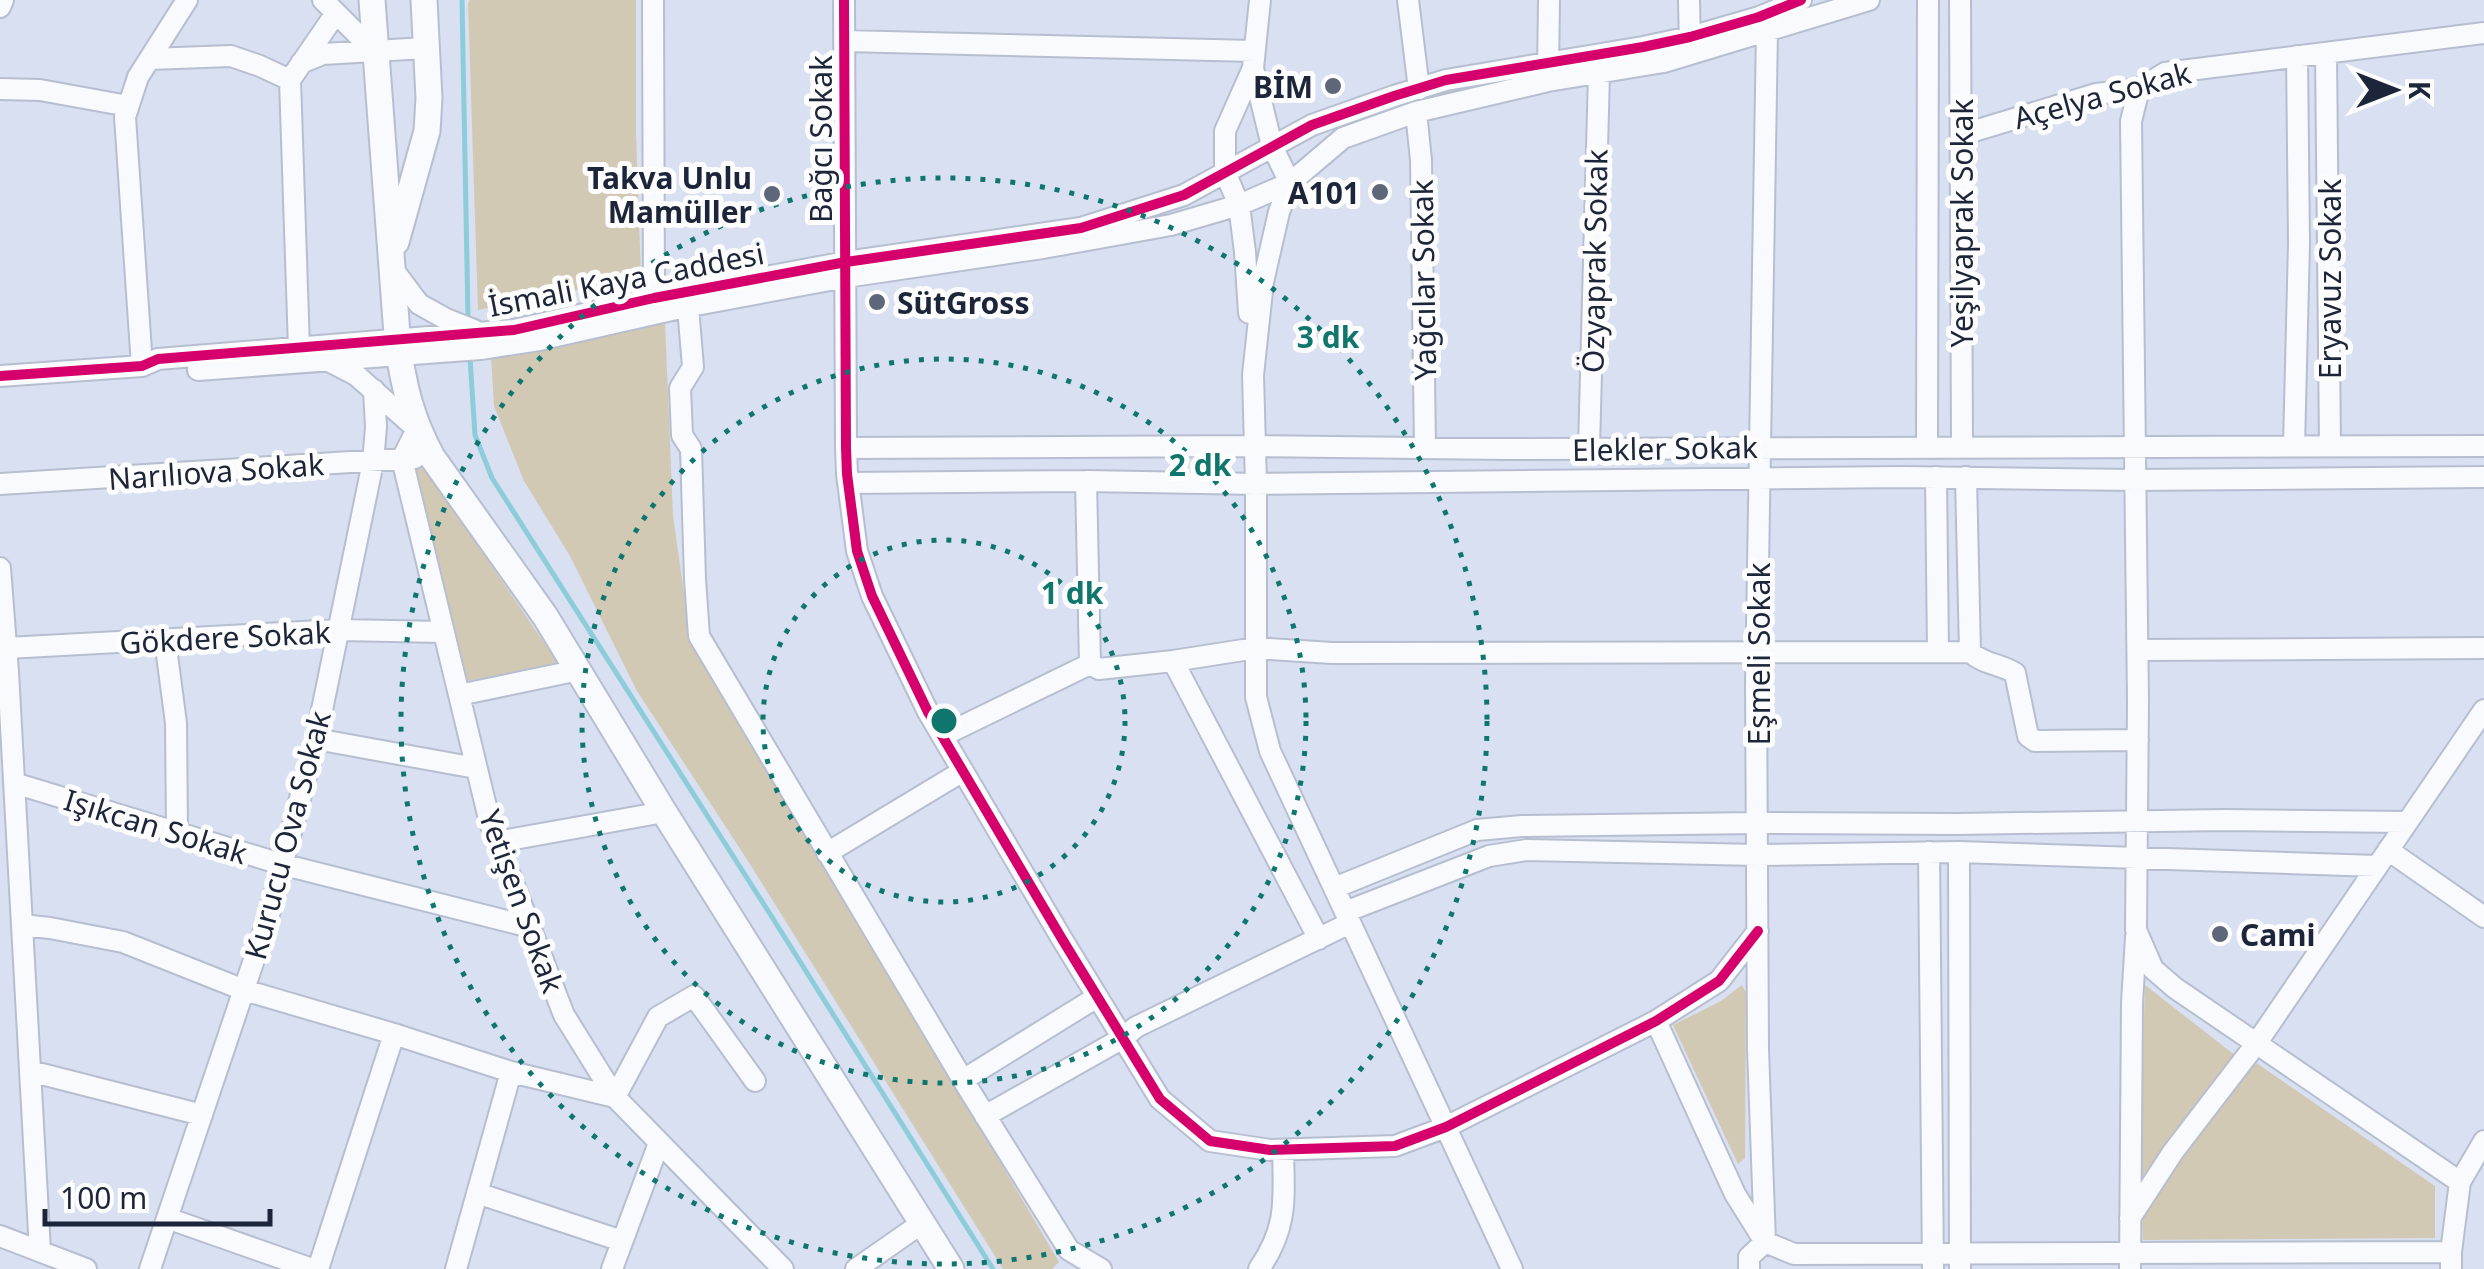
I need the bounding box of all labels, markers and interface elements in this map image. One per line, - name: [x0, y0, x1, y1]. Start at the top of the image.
- north arrow: [2344, 40, 2444, 140]
- street label: Açelya Sokak: [2009, 52, 2195, 138]
- street label: Bağcı Sokak: [800, 55, 841, 223]
- place label: BİM: [1253, 66, 1313, 107]
- marker: BİM: [1322, 75, 1344, 97]
- text: K: [2401, 81, 2439, 100]
- street label: Yeşilyaprak Sokak: [1941, 99, 1982, 347]
- street label: Özyaprak Sokak: [1572, 149, 1616, 373]
- place label: Takva Unlu Mamüller: [587, 157, 753, 232]
- place label: A101: [1288, 172, 1360, 213]
- street label: Yağcılar Sokak: [1401, 179, 1445, 381]
- street label: Eryavuz Sokak: [2309, 179, 2350, 379]
- marker: A101: [1369, 181, 1391, 203]
- marker: Takva Unlu Mamüller: [761, 183, 783, 205]
- street label: İsmali Kaya Caddesi: [485, 232, 767, 326]
- place label: SütGross: [897, 282, 1029, 323]
- marker: SütGross: [866, 291, 888, 313]
- text: 3 dk: [1297, 316, 1360, 357]
- street label: Elekler Sokak: [1572, 426, 1758, 470]
- street label: Narılıova Sokak: [107, 443, 325, 499]
- text: 2 dk: [1169, 444, 1232, 485]
- street label: Eşmeli Sokak: [1738, 563, 1779, 745]
- text: 1 dk: [1041, 572, 1104, 613]
- street label: Gökdere Sokak: [118, 611, 332, 663]
- centre of rings: [926, 703, 962, 739]
- street label: Kurucu Ova Sokak: [234, 706, 340, 964]
- street label: Işıkcan Sokak: [59, 779, 253, 873]
- street label: Yetişen Sokak: [470, 804, 574, 998]
- place label: Cami: [2240, 914, 2315, 955]
- marker: Cami: [2209, 923, 2231, 945]
- scale bar: [45, 1164, 270, 1226]
- text: 100 m: [60, 1177, 147, 1218]

